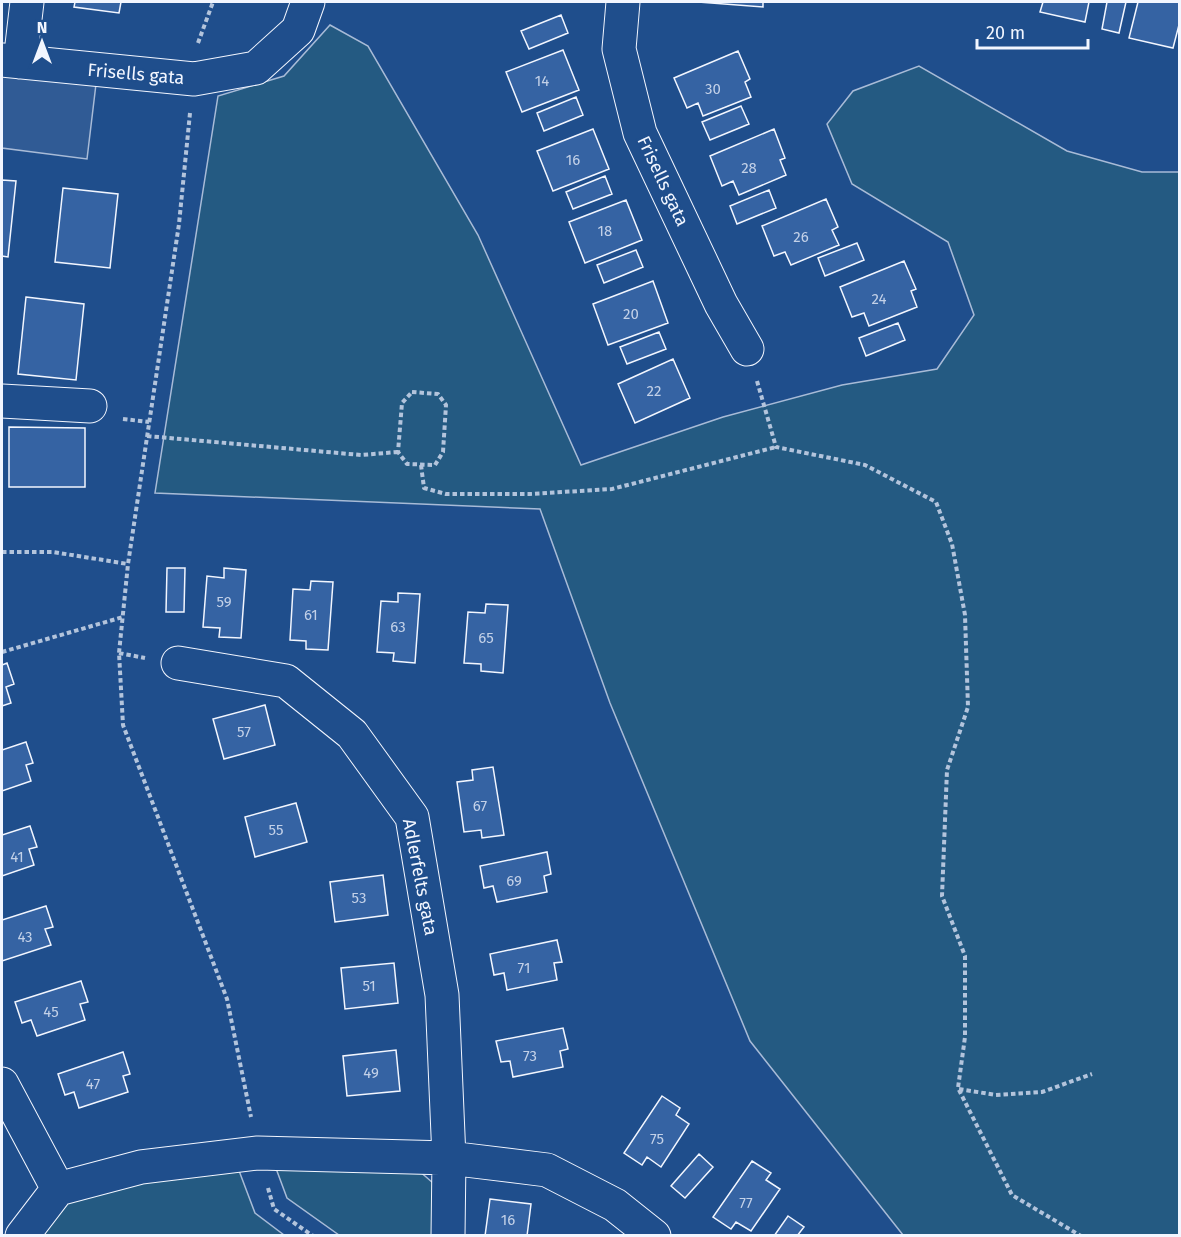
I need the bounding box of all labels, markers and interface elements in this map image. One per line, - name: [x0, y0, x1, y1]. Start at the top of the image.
- north arrow: [12, 12, 72, 72]
- scale bar: [977, 12, 1088, 50]
- text: N: [37, 18, 47, 37]
- text: 20 m: [986, 22, 1025, 44]
- street label: Frisells gata: [87, 59, 185, 89]
- house number: 14: [535, 72, 549, 90]
- house number: 30: [705, 80, 721, 98]
- street label: Frisells gata: [633, 132, 693, 230]
- house number: 16: [566, 151, 580, 169]
- house number: 28: [741, 159, 757, 177]
- house number: 18: [598, 222, 612, 240]
- house number: 26: [793, 228, 809, 246]
- house number: 24: [871, 290, 887, 308]
- house number: 20: [623, 305, 639, 323]
- house number: 22: [647, 382, 661, 400]
- house number: 59: [216, 593, 232, 611]
- house number: 61: [304, 606, 318, 624]
- house number: 63: [390, 618, 406, 636]
- house number: 65: [478, 629, 494, 647]
- house number: 57: [237, 723, 251, 741]
- house number: 67: [473, 797, 487, 815]
- street label: Adlerfelts gata: [398, 817, 442, 937]
- house number: 55: [269, 821, 283, 839]
- house number: 41: [10, 848, 24, 866]
- house number: 69: [506, 872, 522, 890]
- house number: 53: [352, 889, 366, 907]
- house number: 43: [17, 928, 33, 946]
- house number: 71: [518, 959, 530, 977]
- house number: 51: [362, 977, 376, 995]
- house number: 45: [43, 1003, 59, 1021]
- house number: 73: [523, 1047, 537, 1065]
- house number: 49: [363, 1064, 379, 1082]
- house number: 47: [86, 1075, 100, 1093]
- house number: 75: [650, 1130, 664, 1148]
- house number: 77: [739, 1194, 753, 1212]
- house number: 16: [501, 1211, 515, 1229]

